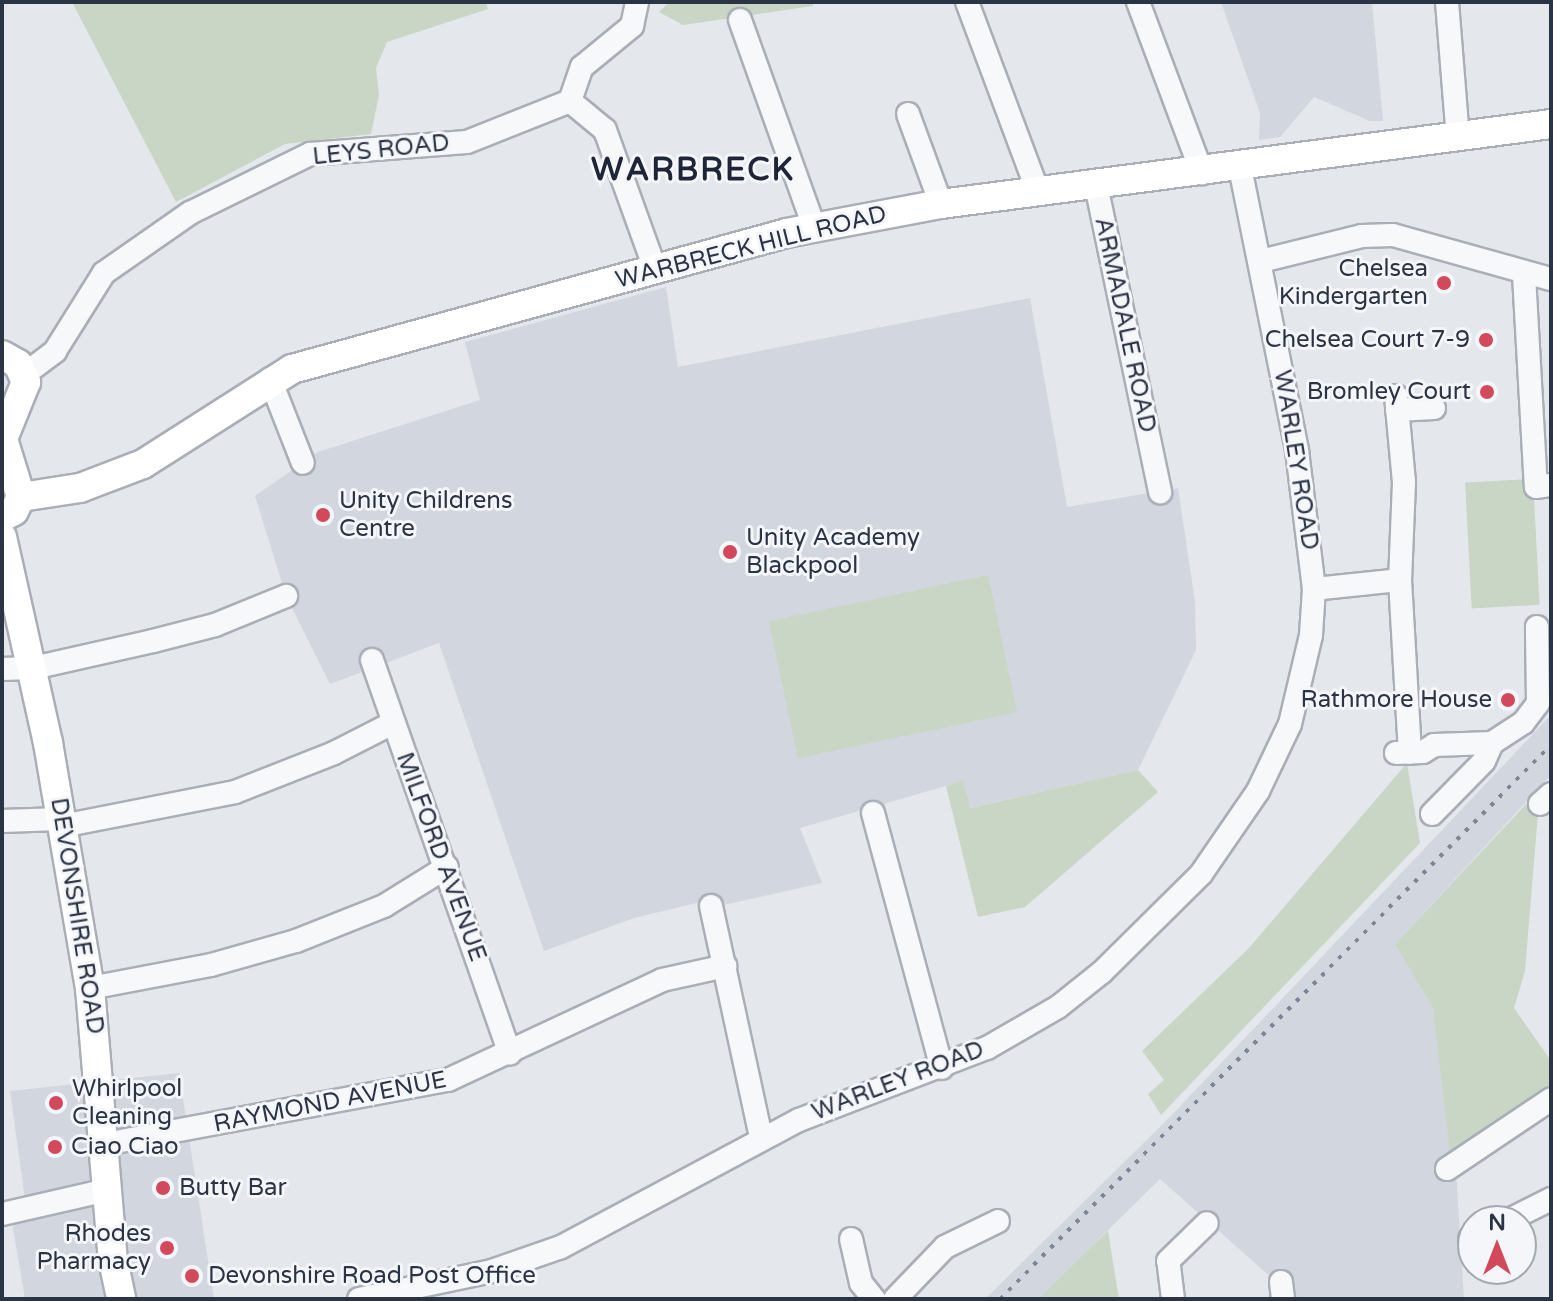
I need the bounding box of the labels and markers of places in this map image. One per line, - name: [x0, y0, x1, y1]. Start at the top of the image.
- place label: Chelsea Kindergarten: [1279, 255, 1428, 311]
- marker: Chelsea Kindergarten: [1435, 274, 1453, 292]
- place label: Chelsea Court 7-9: [1265, 326, 1470, 354]
- marker: Chelsea Court 7-9: [1477, 331, 1495, 349]
- place label: Bromley Court: [1307, 378, 1471, 406]
- marker: Bromley Court: [1478, 383, 1496, 401]
- place label: Unity Childrens Centre: [339, 487, 512, 543]
- marker: Unity Childrens Centre: [314, 506, 332, 524]
- place label: Unity Academy Blackpool: [746, 524, 920, 580]
- marker: Unity Academy Blackpool: [721, 543, 739, 561]
- place label: Rathmore House: [1301, 686, 1492, 714]
- marker: Rathmore House: [1499, 691, 1517, 709]
- place label: Whirlpool Cleaning: [72, 1075, 182, 1131]
- marker: Whirlpool Cleaning: [47, 1094, 65, 1112]
- place label: Ciao Ciao: [71, 1133, 179, 1161]
- marker: Ciao Ciao: [46, 1138, 64, 1156]
- place label: Butty Bar: [179, 1174, 287, 1202]
- marker: Butty Bar: [154, 1179, 172, 1197]
- place label: Rhodes Pharmacy: [37, 1220, 151, 1276]
- marker: Rhodes Pharmacy: [158, 1239, 176, 1257]
- place label: Devonshire Road Post Office: [208, 1262, 536, 1290]
- marker: Devonshire Road Post Office: [183, 1267, 201, 1285]

